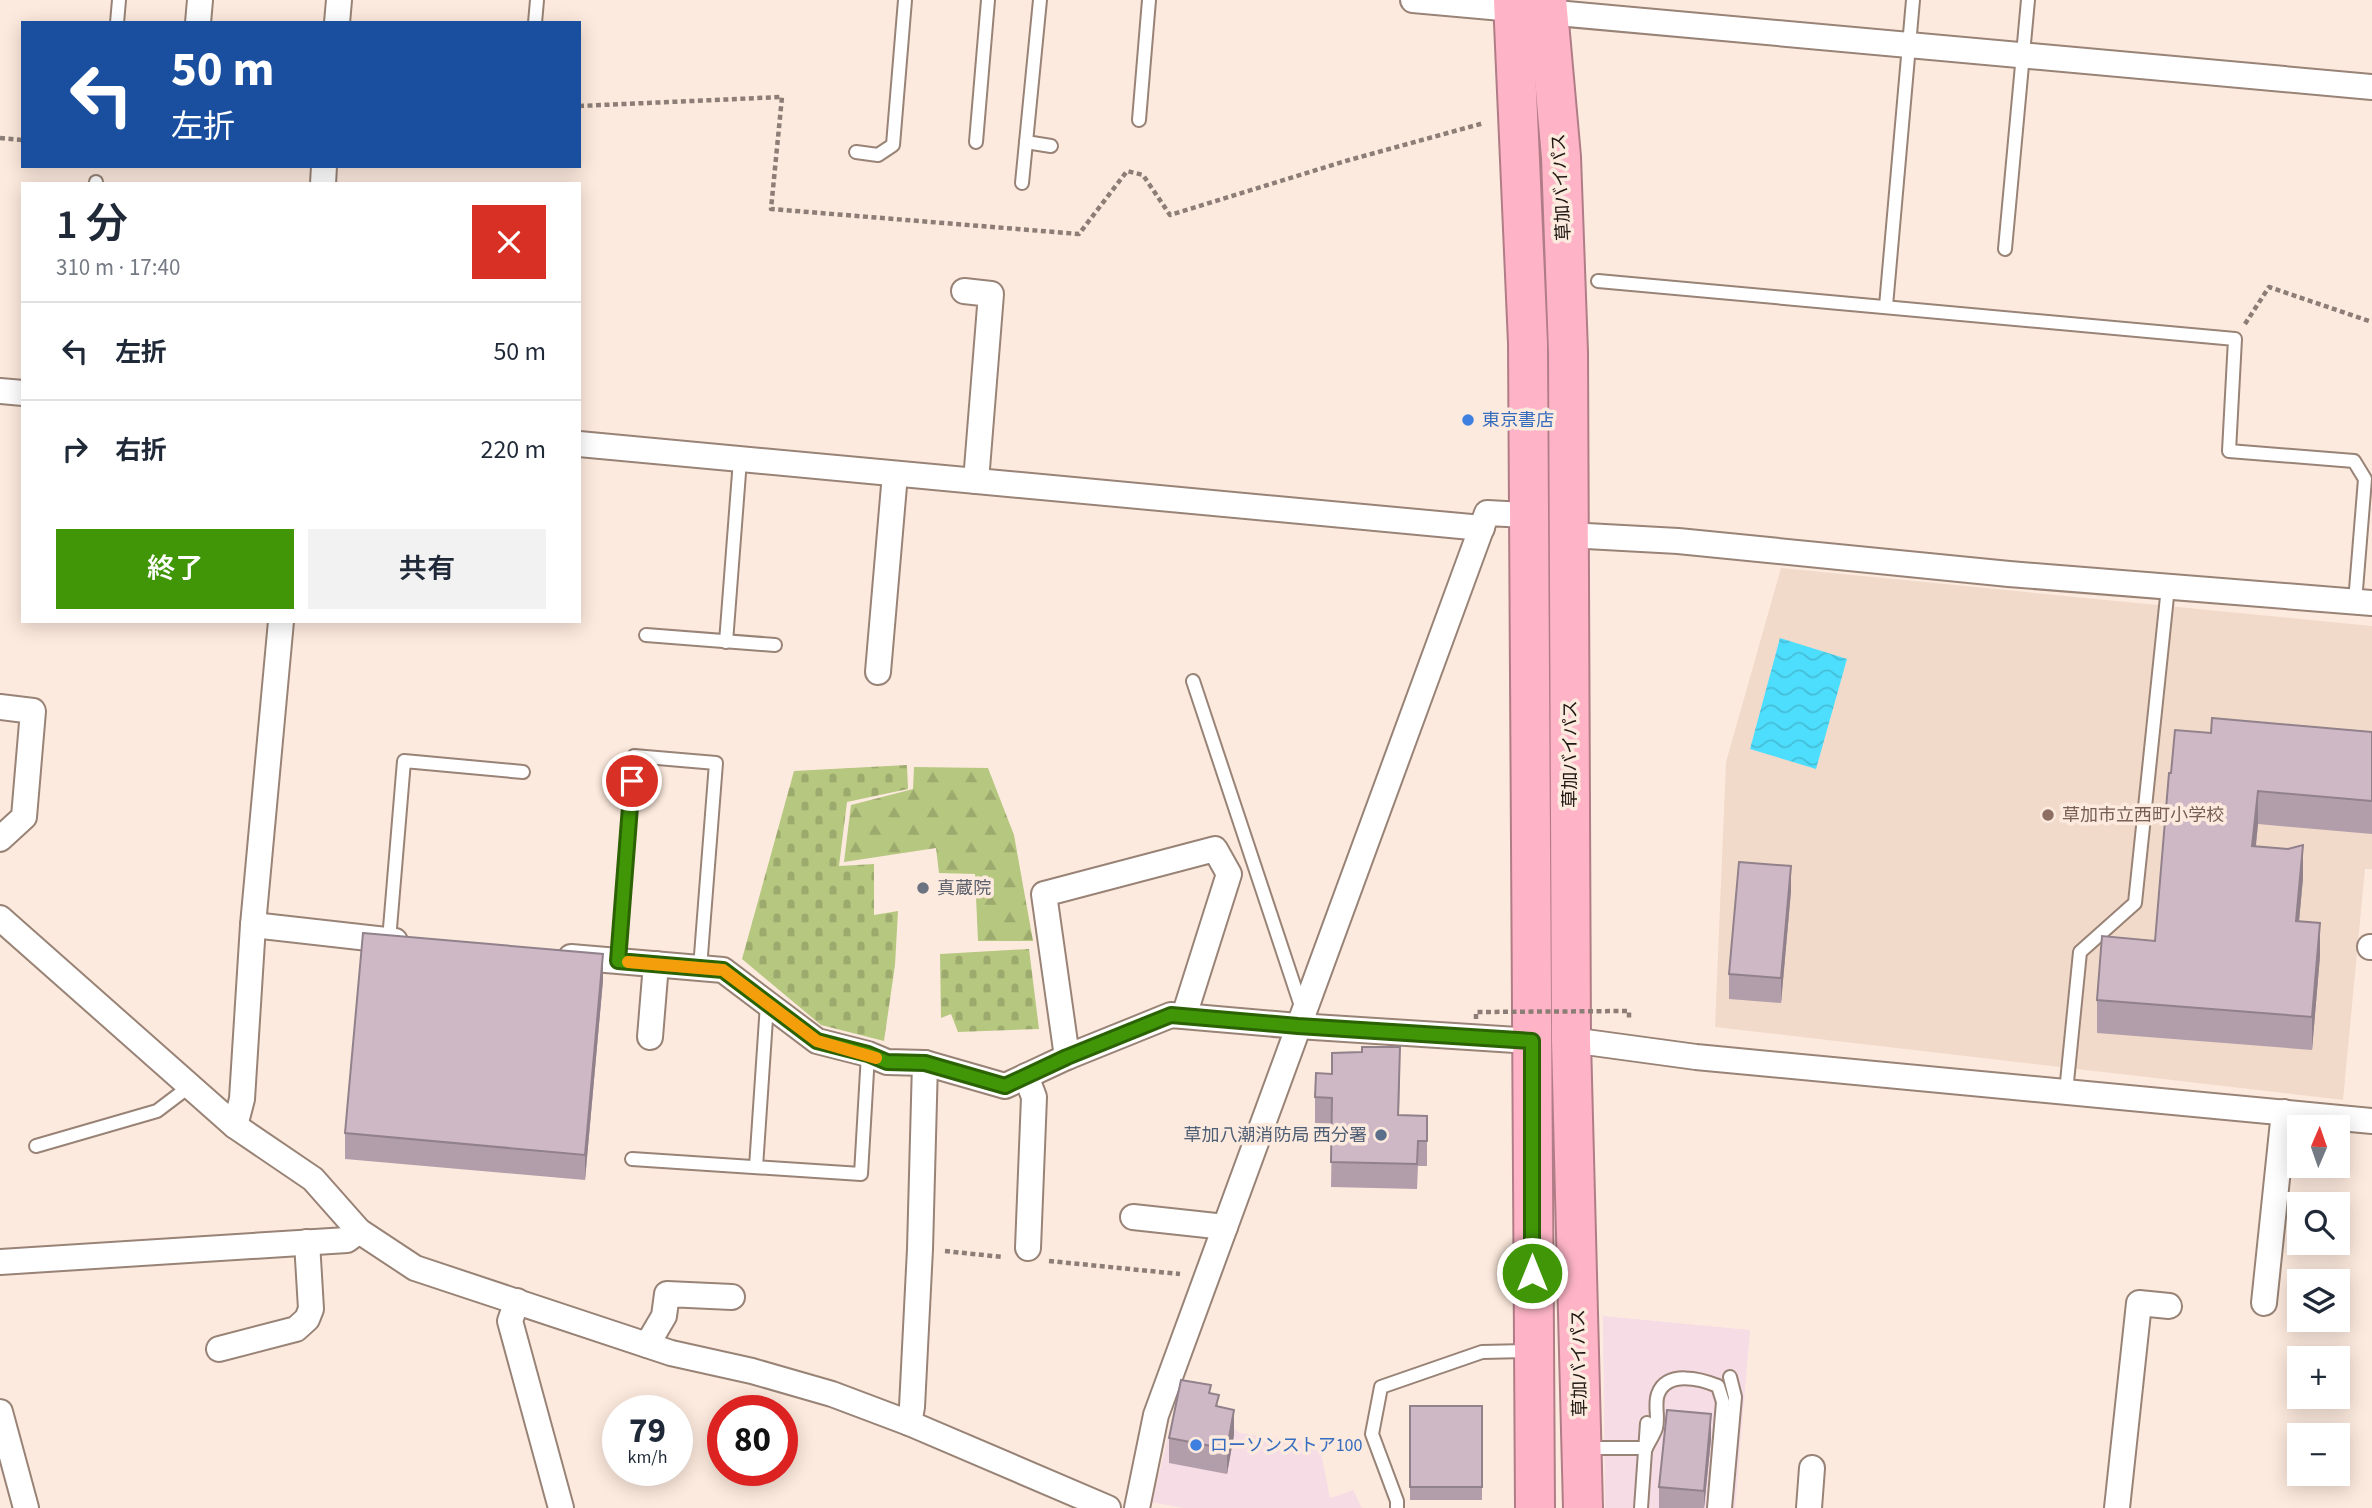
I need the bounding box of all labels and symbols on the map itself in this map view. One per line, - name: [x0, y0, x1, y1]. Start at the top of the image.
- street label: 草加バイパス: [1546, 133, 1577, 241]
- place label: 東京書店: [1482, 408, 1554, 433]
- marker: 東京書店: [1460, 412, 1476, 428]
- street label: 草加バイパス: [1558, 700, 1583, 808]
- pin: [602, 751, 662, 811]
- place label: 草加市立西町小学校: [2062, 803, 2224, 828]
- marker: 草加市立西町小学校: [2040, 807, 2056, 823]
- place label: 真蔵院: [937, 876, 991, 901]
- marker: 真蔵院: [915, 880, 931, 896]
- north arrow: [2287, 1115, 2350, 1178]
- place label: 草加八潮消防局 西分署: [1183, 1123, 1367, 1148]
- marker: 草加八潮消防局 西分署: [1373, 1127, 1389, 1143]
- position arrow: [1495, 1236, 1569, 1310]
- street label: 草加バイパス: [1566, 1309, 1593, 1417]
- speed limit sign: 80: [707, 1395, 798, 1486]
- place label: ローソンストア100: [1210, 1433, 1363, 1458]
- marker: ローソンストア100: [1188, 1437, 1204, 1453]

